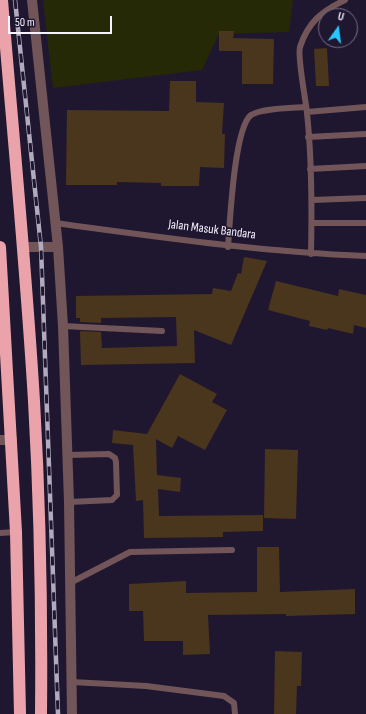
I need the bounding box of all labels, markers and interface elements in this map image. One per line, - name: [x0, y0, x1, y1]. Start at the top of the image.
- scale bar: [10, 8, 114, 34]
- north arrow: [318, 8, 358, 48]
- text: U: [336, 10, 345, 24]
- text: 50 m: [15, 15, 35, 30]
- street label: Jalan Masuk Bandara: [167, 217, 257, 243]

